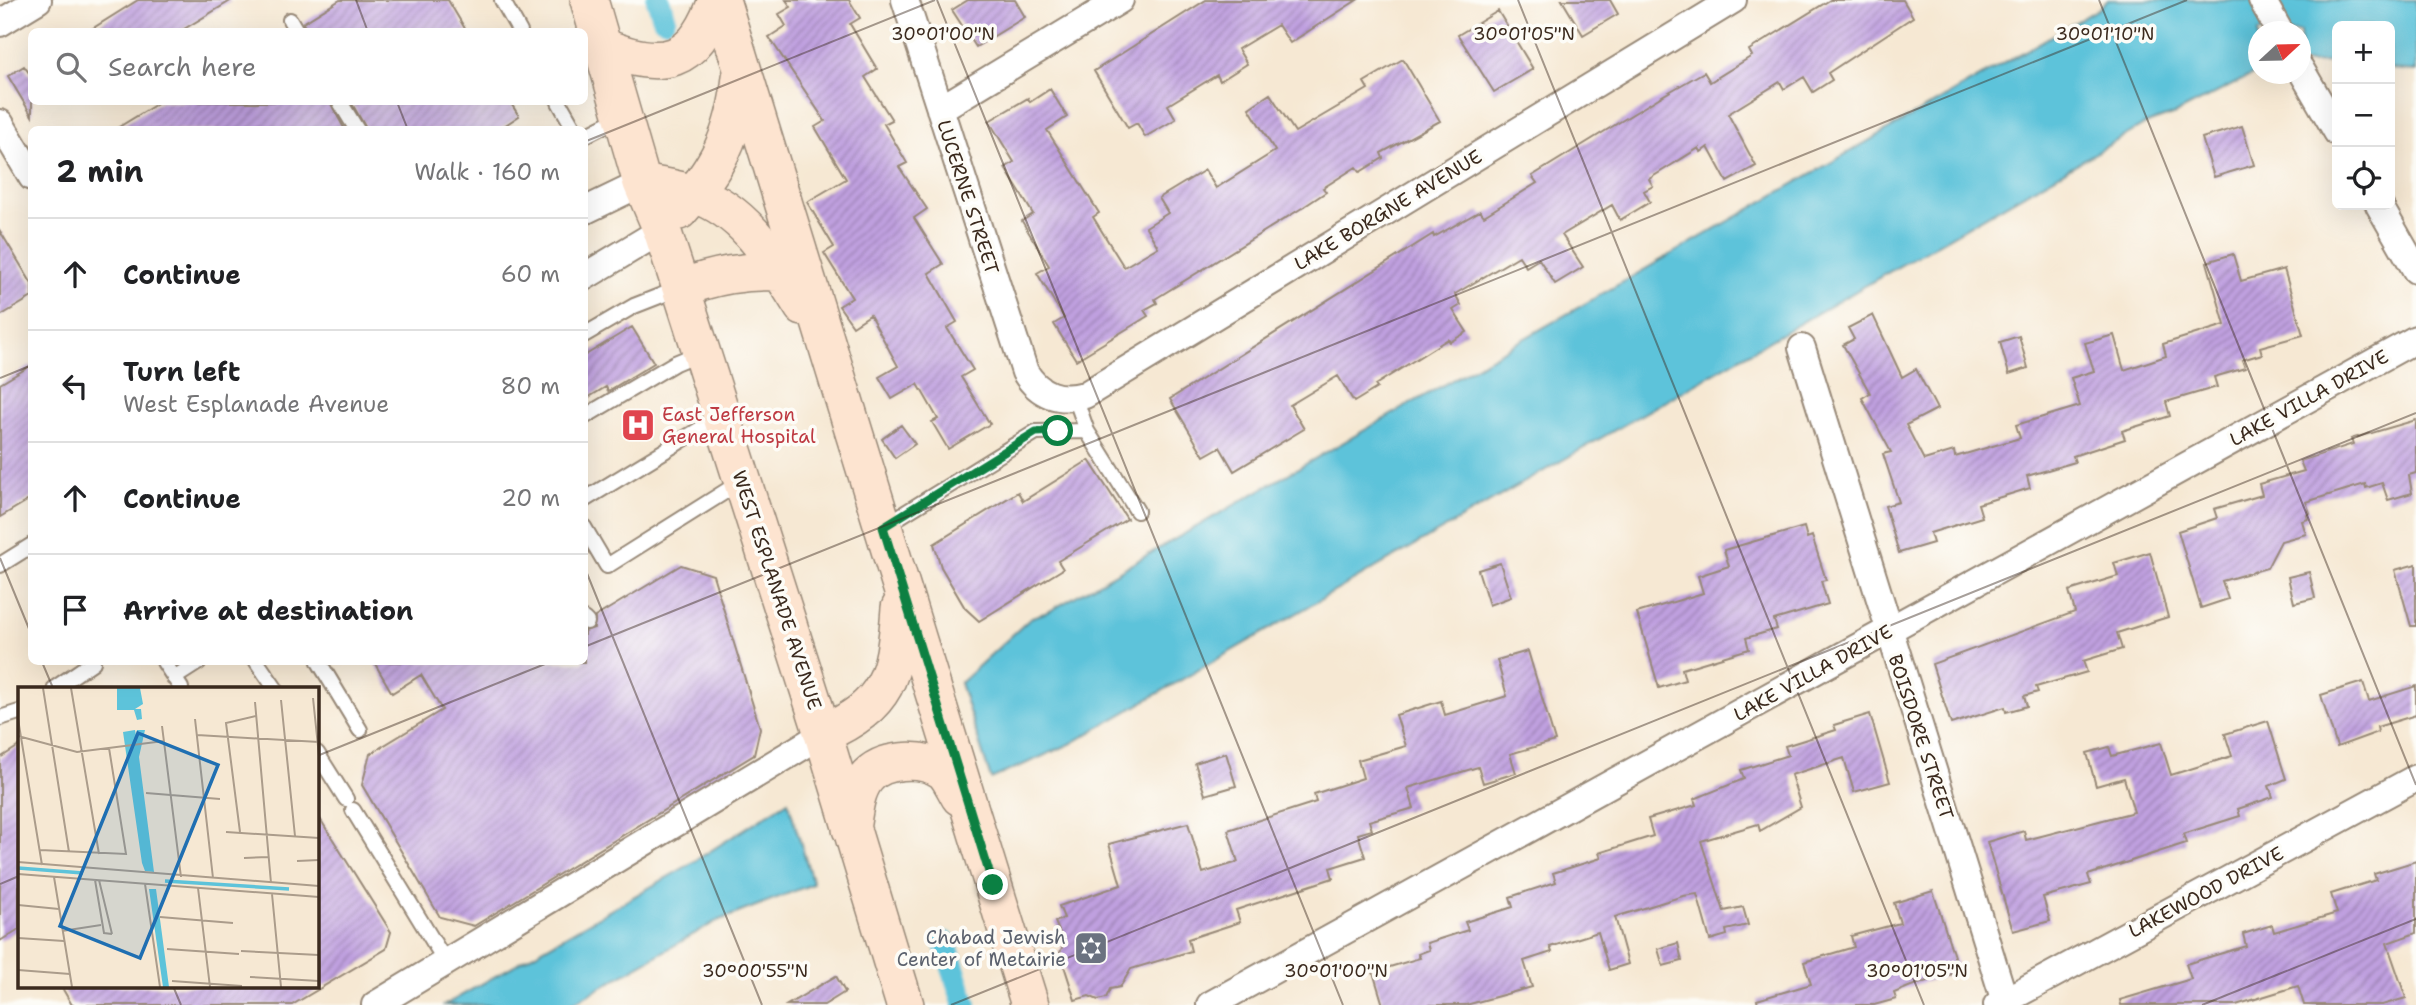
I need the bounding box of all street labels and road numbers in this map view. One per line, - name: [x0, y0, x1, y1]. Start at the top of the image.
- street label: LUCERNE STREET: [931, 117, 1005, 278]
- street label: LAKE BORGNE AVENUE: [1289, 144, 1487, 276]
- street label: LAKE VILLA DRIVE: [2225, 344, 2393, 452]
- street label: WEST ESPLANADE AVENUE: [726, 467, 828, 713]
- street label: LAKE VILLA DRIVE: [1729, 619, 1897, 727]
- street label: BOISDORE STREET: [1882, 651, 1960, 823]
- street label: LAKEWOOD DRIVE: [2124, 841, 2288, 943]

